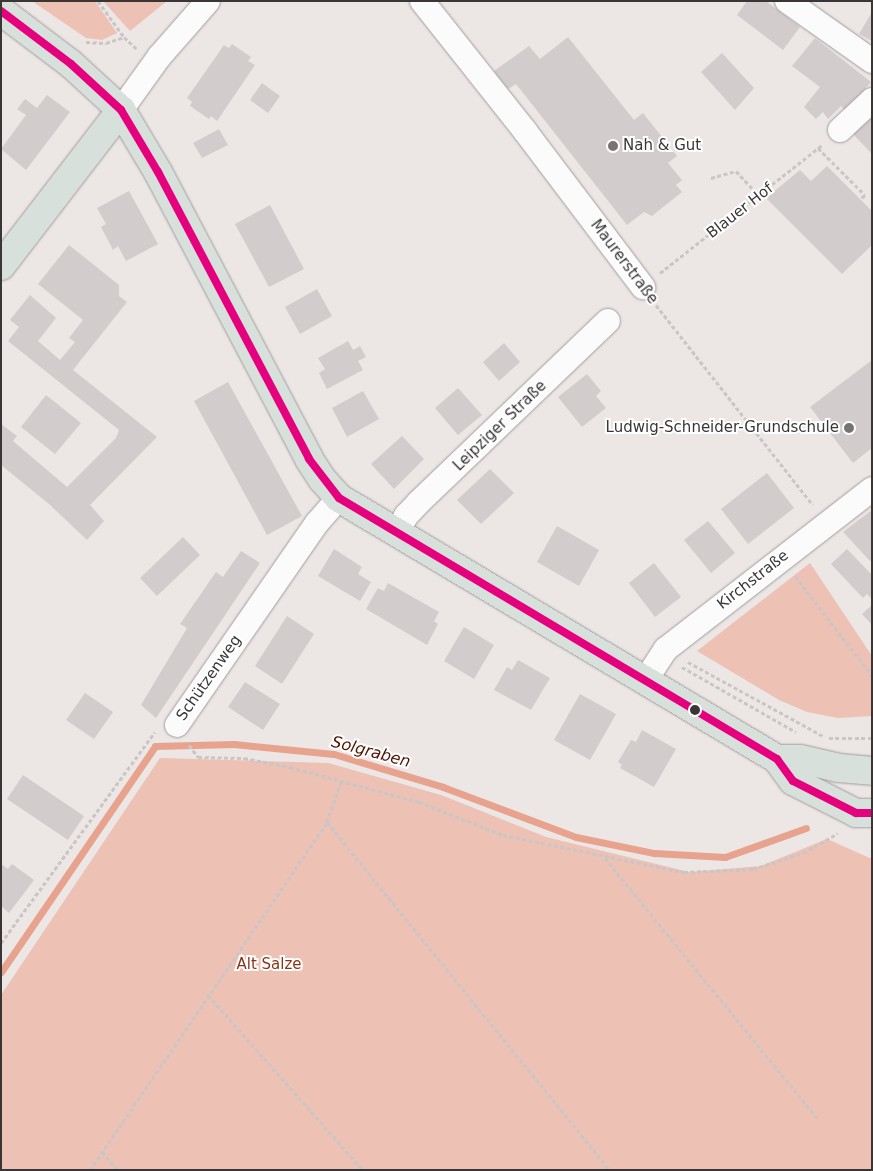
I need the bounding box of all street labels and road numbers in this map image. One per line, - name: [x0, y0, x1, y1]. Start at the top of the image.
- street label: Blauer Hof: [703, 180, 777, 242]
- street label: Maurerstraße: [587, 216, 661, 308]
- street label: Leipziger Straße: [450, 377, 550, 475]
- street label: Kirchstraße: [714, 547, 792, 613]
- street label: Schützenweg: [173, 632, 245, 724]

